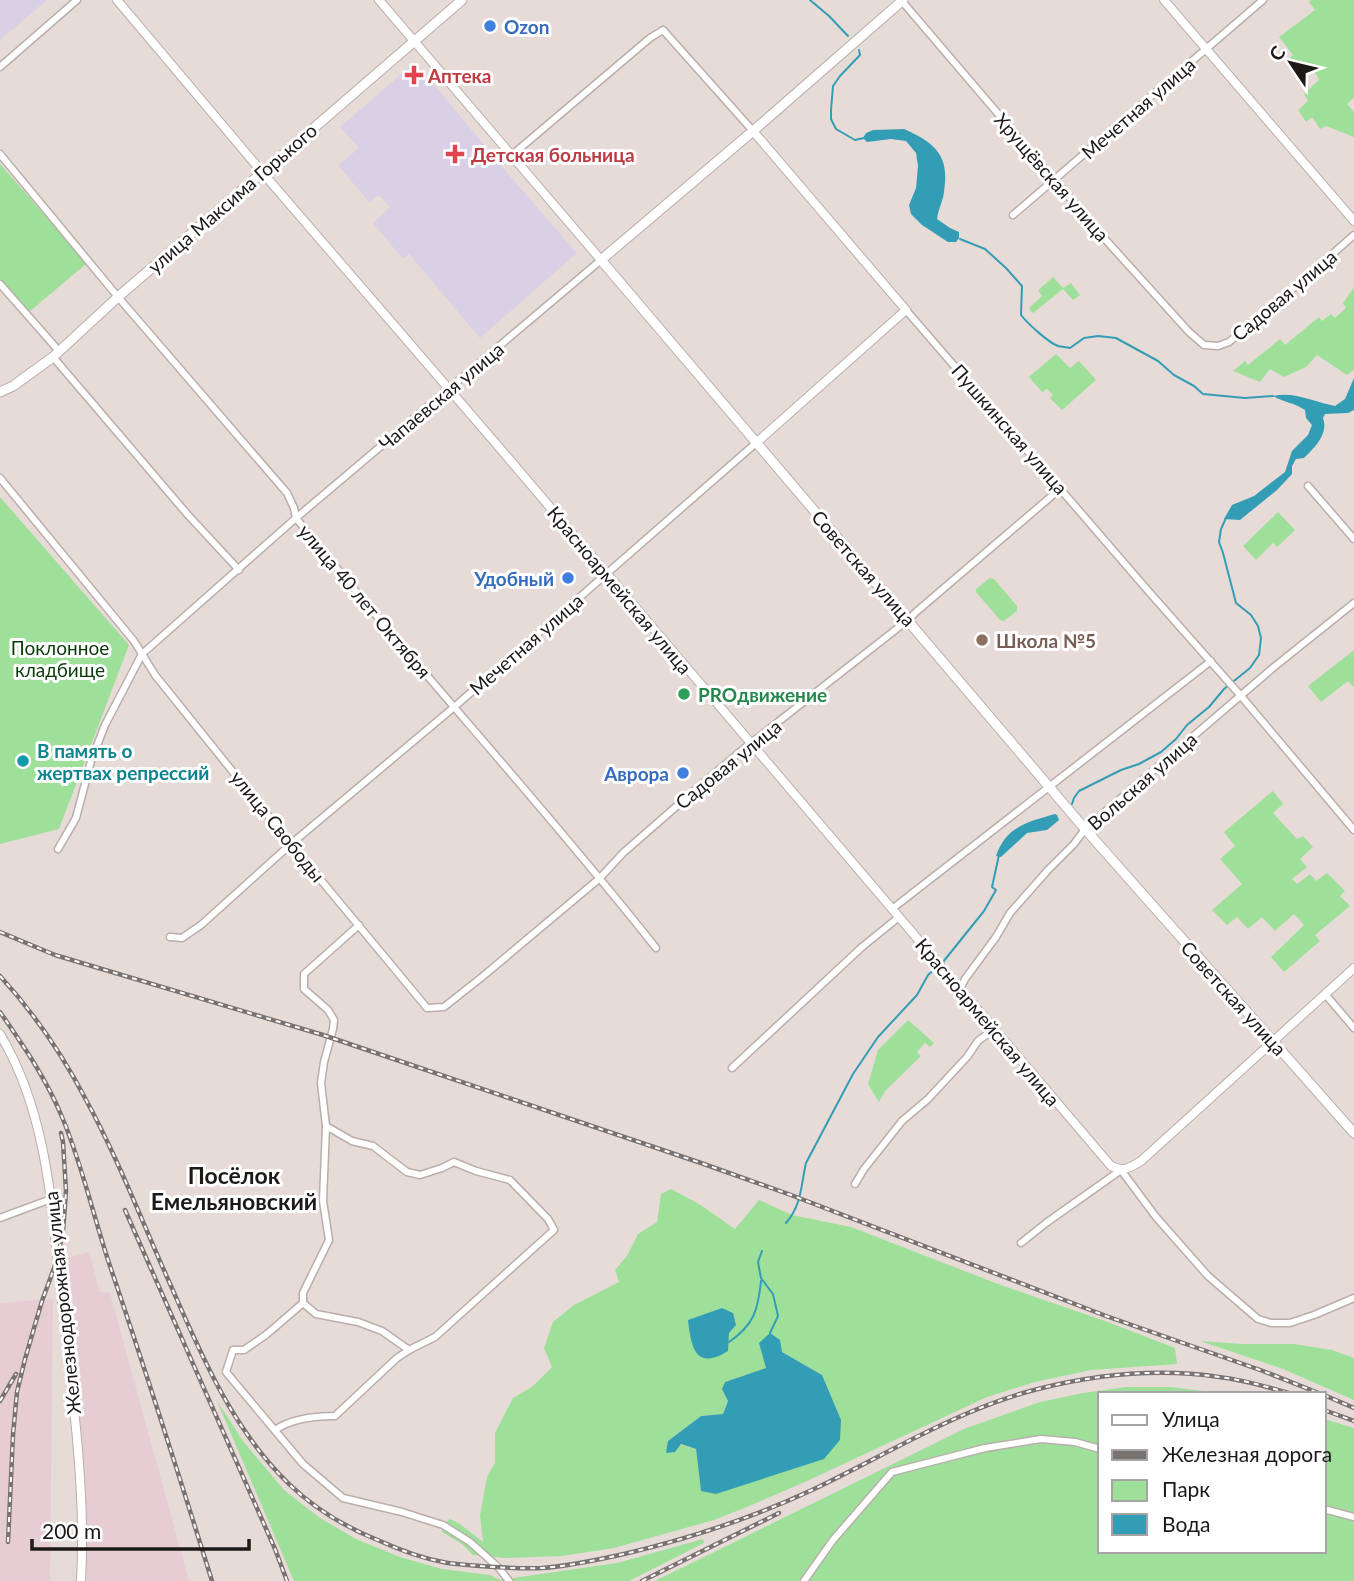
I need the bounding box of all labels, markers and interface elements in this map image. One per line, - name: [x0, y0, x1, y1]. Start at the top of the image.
- place label: Ozon: [504, 15, 549, 38]
- marker: Ozon: [482, 18, 498, 34]
- north arrow: [1256, 28, 1326, 98]
- text: С: [1264, 41, 1290, 65]
- street label: Мечетная улица: [1077, 52, 1199, 164]
- place label: Аптека: [427, 64, 492, 87]
- marker: Аптека: [406, 67, 422, 83]
- street label: Хрущёвская улица: [990, 108, 1114, 246]
- street label: улица Максима Горького: [143, 118, 321, 278]
- place label: Детская больница: [471, 143, 635, 166]
- marker: Детская больница: [445, 144, 465, 164]
- street label: Садовая улица: [1227, 245, 1341, 345]
- street label: Чапаевская улица: [374, 337, 508, 455]
- street label: Пушкинская улица: [947, 359, 1073, 499]
- street label: Красноармейская улица: [543, 501, 697, 679]
- street label: Советская улица: [807, 505, 921, 631]
- street label: улица 40 лет Октября: [294, 519, 436, 683]
- place label: Удобный: [473, 567, 554, 590]
- marker: Удобный: [560, 570, 576, 586]
- street label: Мечетная улица: [465, 588, 587, 700]
- place label: Школа №5: [996, 629, 1096, 652]
- marker: Школа №5: [974, 632, 990, 648]
- park label: Поклонное кладбище: [11, 636, 109, 681]
- place label: PROдвижение: [698, 683, 827, 706]
- marker: PROдвижение: [676, 686, 692, 702]
- street label: Садовая улица: [670, 714, 786, 814]
- street label: Вольская улица: [1083, 727, 1201, 835]
- place label: В память о жертвах репрессий: [37, 739, 209, 784]
- marker: В память о жертвах репрессий: [15, 753, 31, 769]
- place label: Аврора: [603, 762, 669, 785]
- marker: Аврора: [675, 765, 691, 781]
- street label: улица Свободы: [226, 766, 330, 886]
- street label: Красноармейская улица: [911, 933, 1065, 1111]
- street label: Советская улица: [1177, 936, 1291, 1060]
- district label: Посёлок Емельяновский: [151, 1161, 317, 1215]
- street label: Железнодорожная улица: [39, 1190, 85, 1416]
- legend: [1098, 1392, 1326, 1553]
- text: Улица: [1162, 1406, 1220, 1431]
- text: Железная дорога: [1162, 1441, 1332, 1466]
- text: Парк: [1162, 1476, 1210, 1501]
- scale bar: [32, 1508, 248, 1552]
- text: Вода: [1162, 1511, 1210, 1536]
- text: 200 m: [42, 1518, 101, 1543]

